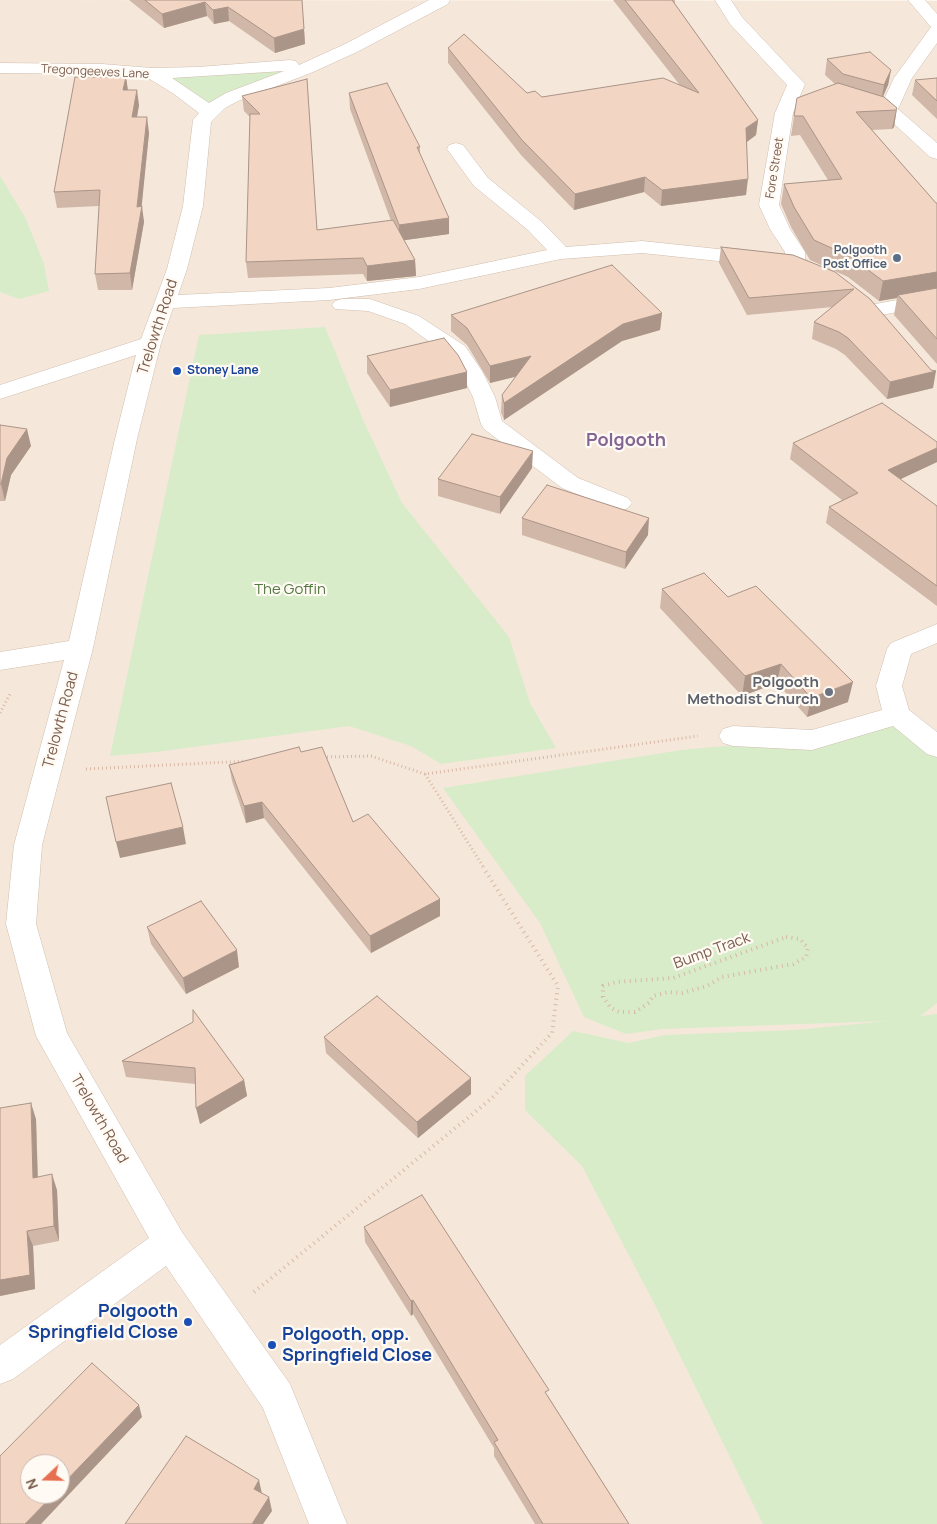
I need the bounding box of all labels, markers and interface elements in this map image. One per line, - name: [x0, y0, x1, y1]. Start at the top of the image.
- street label: Tregongeeves Lane: [40, 62, 150, 82]
- street label: Fore Street: [763, 136, 787, 200]
- place label: Polgooth Post Office: [823, 244, 887, 272]
- marker: Polgooth Post Office: [891, 252, 903, 264]
- street label: Trelowth Road: [134, 277, 182, 377]
- place label: Stoney Lane: [187, 364, 259, 378]
- marker: Stoney Lane: [171, 365, 183, 377]
- district label: Polgooth: [586, 430, 666, 452]
- park label: The Goffin: [254, 581, 326, 599]
- street label: Trelowth Road: [39, 670, 83, 770]
- place label: Polgooth Methodist Church: [687, 674, 819, 709]
- marker: Polgooth Methodist Church: [823, 686, 835, 698]
- street label: Bump Track: [671, 929, 753, 973]
- street label: Trelowth Road: [66, 1072, 132, 1166]
- place label: Polgooth Springfield Close: [28, 1301, 178, 1344]
- marker: Polgooth Springfield Close: [182, 1316, 194, 1328]
- place label: Polgooth, opp. Springfield Close: [282, 1324, 432, 1366]
- marker: Polgooth, opp. Springfield Close: [266, 1339, 278, 1351]
- north arrow: [20, 1454, 70, 1504]
- text: N: [21, 1476, 42, 1492]

